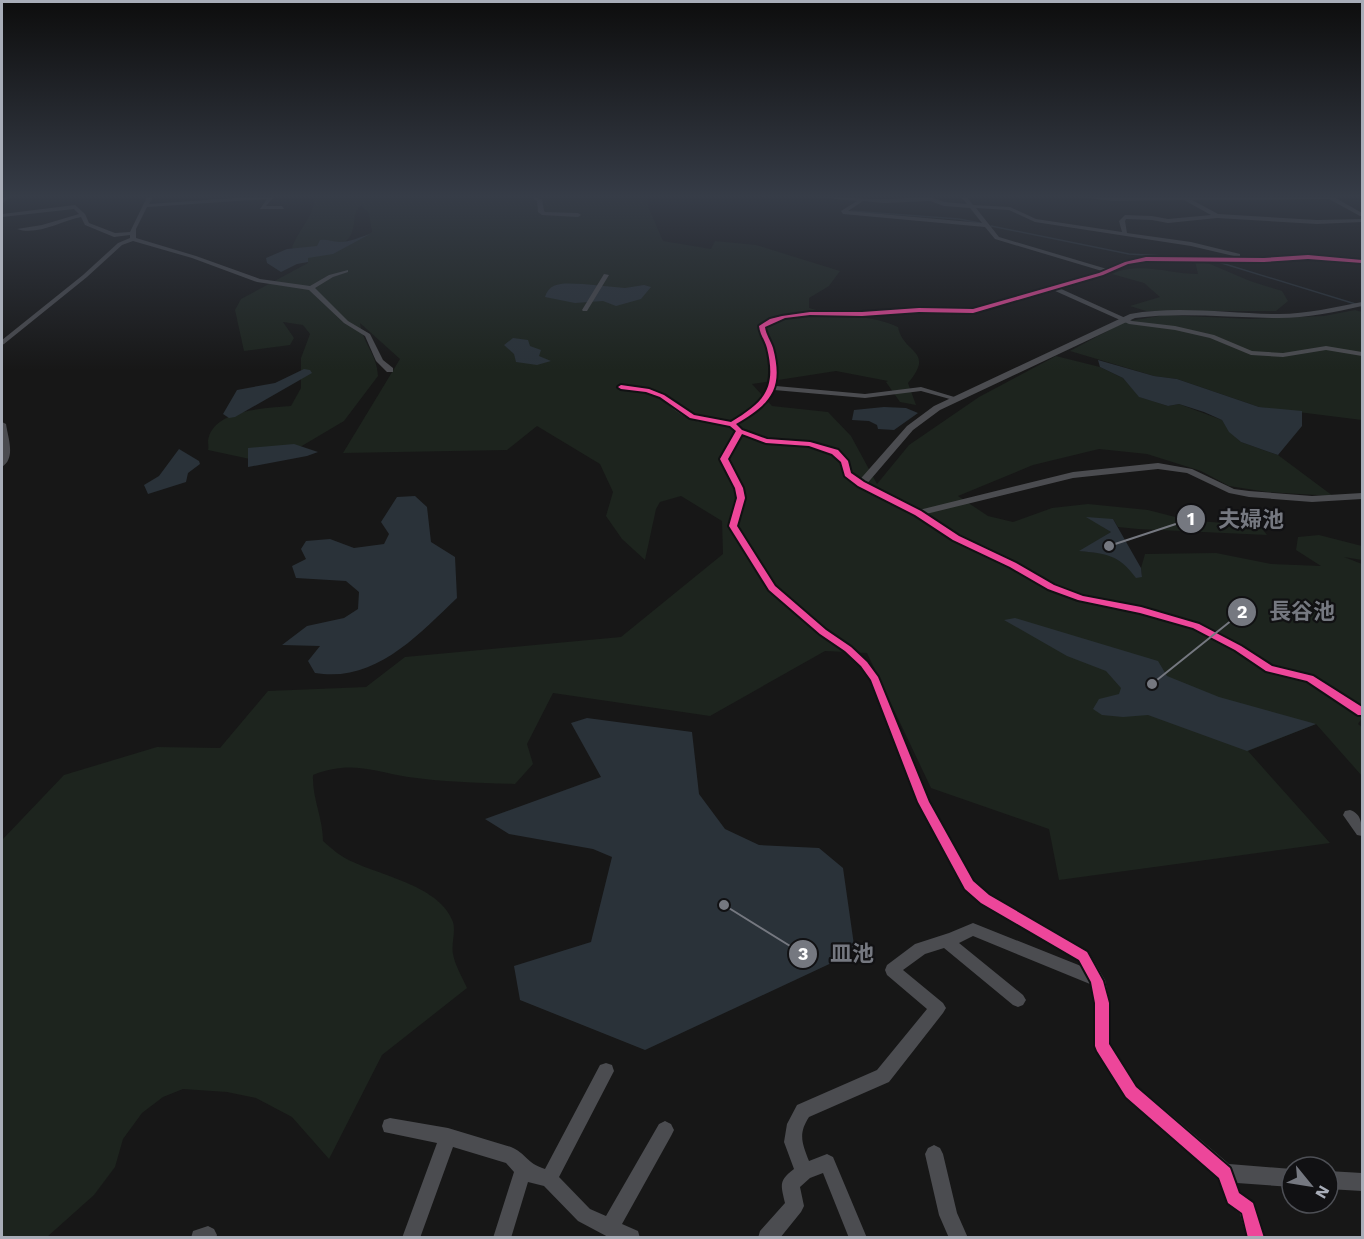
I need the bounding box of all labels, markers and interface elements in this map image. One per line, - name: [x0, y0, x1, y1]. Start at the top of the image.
- callout: 夫婦池: [1176, 499, 1296, 539]
- text: 夫婦池: [1218, 507, 1284, 532]
- text: 1: [1187, 508, 1195, 529]
- callout: 長谷池: [1227, 592, 1347, 632]
- text: 長谷池: [1269, 599, 1335, 624]
- text: 2: [1237, 601, 1247, 622]
- callout: 皿池: [788, 934, 886, 974]
- text: 皿池: [830, 941, 874, 966]
- text: 3: [798, 943, 808, 964]
- north arrow: [1280, 1155, 1340, 1215]
- text: N: [1311, 1182, 1334, 1202]

